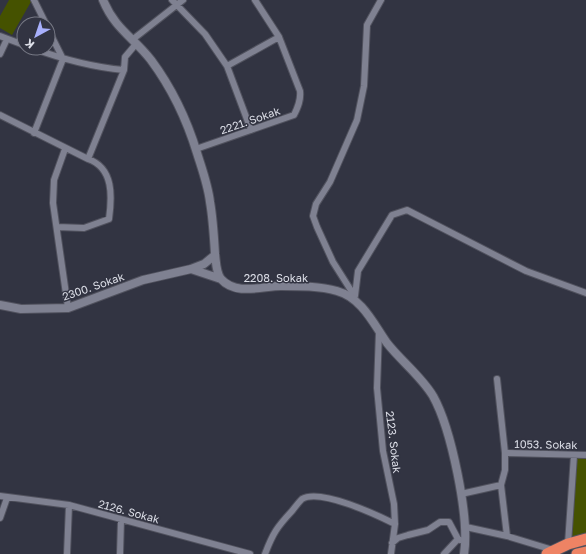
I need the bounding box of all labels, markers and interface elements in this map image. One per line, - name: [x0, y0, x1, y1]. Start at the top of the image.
- north arrow: [16, 16, 56, 56]
- text: K: [22, 36, 36, 52]
- street label: 2221. Sokak: [218, 104, 282, 136]
- street label: 2300. Sokak: [60, 269, 126, 303]
- street label: 2208. Sokak: [244, 271, 308, 284]
- street label: 2123. Sokak: [384, 410, 404, 474]
- street label: 1053. Sokak: [514, 437, 578, 451]
- street label: 2126. Sokak: [97, 497, 161, 525]

